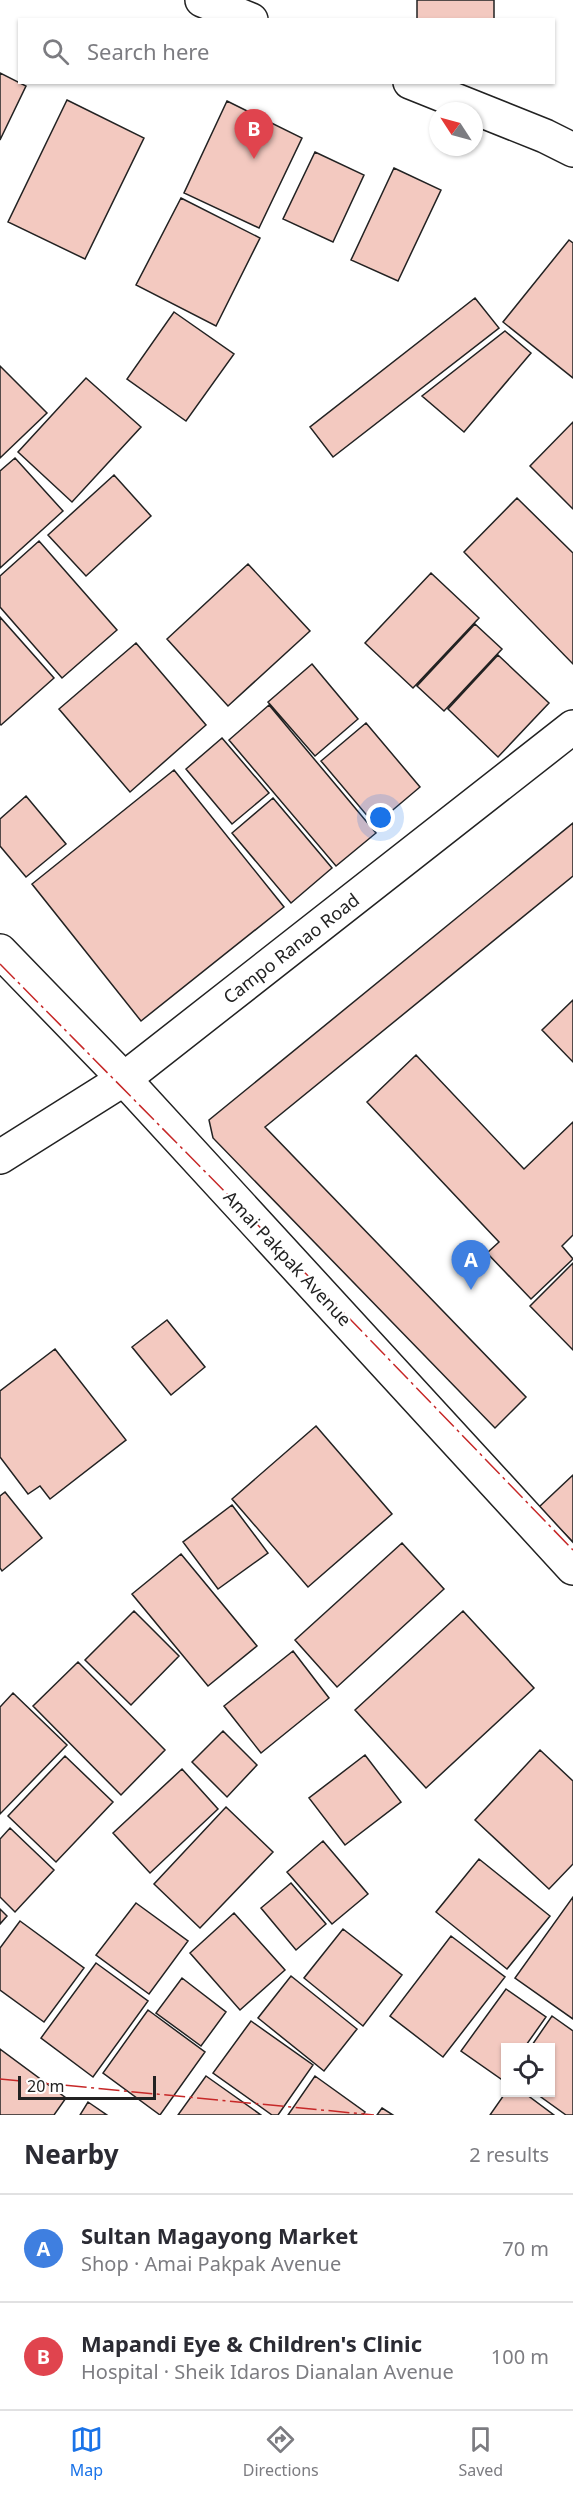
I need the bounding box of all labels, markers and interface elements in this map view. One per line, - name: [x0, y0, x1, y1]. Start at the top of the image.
- search box: [18, 18, 555, 84]
- icon: search: [39, 35, 72, 68]
- text: Search here: [87, 36, 209, 66]
- north arrow: [429, 102, 483, 156]
- pin: B: [234, 110, 274, 159]
- your location: [366, 803, 395, 832]
- street label: Campo Ranao Road: [218, 887, 364, 1009]
- street label: Amai Pakpak Avenue: [219, 1185, 357, 1331]
- pin: A: [452, 1240, 490, 1290]
- map controls: [501, 2043, 555, 2097]
- button: locate: [501, 2043, 555, 2097]
- scale bar: [18, 2073, 156, 2100]
- text: 20 m: [27, 2075, 64, 2097]
- text: Nearby: [24, 2136, 119, 2172]
- text: 2 results: [469, 2141, 549, 2168]
- text: Sultan Magayong Market: [81, 2220, 358, 2250]
- text: A: [37, 2235, 50, 2262]
- text: 70 m: [502, 2235, 549, 2262]
- text: Shop · Amai Pakpak Avenue: [81, 2250, 341, 2277]
- text: Mapandi Eye & Children's Clinic: [81, 2328, 422, 2358]
- text: B: [37, 2343, 50, 2370]
- text: 100 m: [491, 2343, 549, 2370]
- text: Hospital · Sheik Idaros Dianalan Avenue: [81, 2358, 454, 2385]
- tab: Map: [70, 2423, 103, 2481]
- tab: Directions: [243, 2423, 319, 2481]
- tab: Saved: [458, 2423, 503, 2481]

